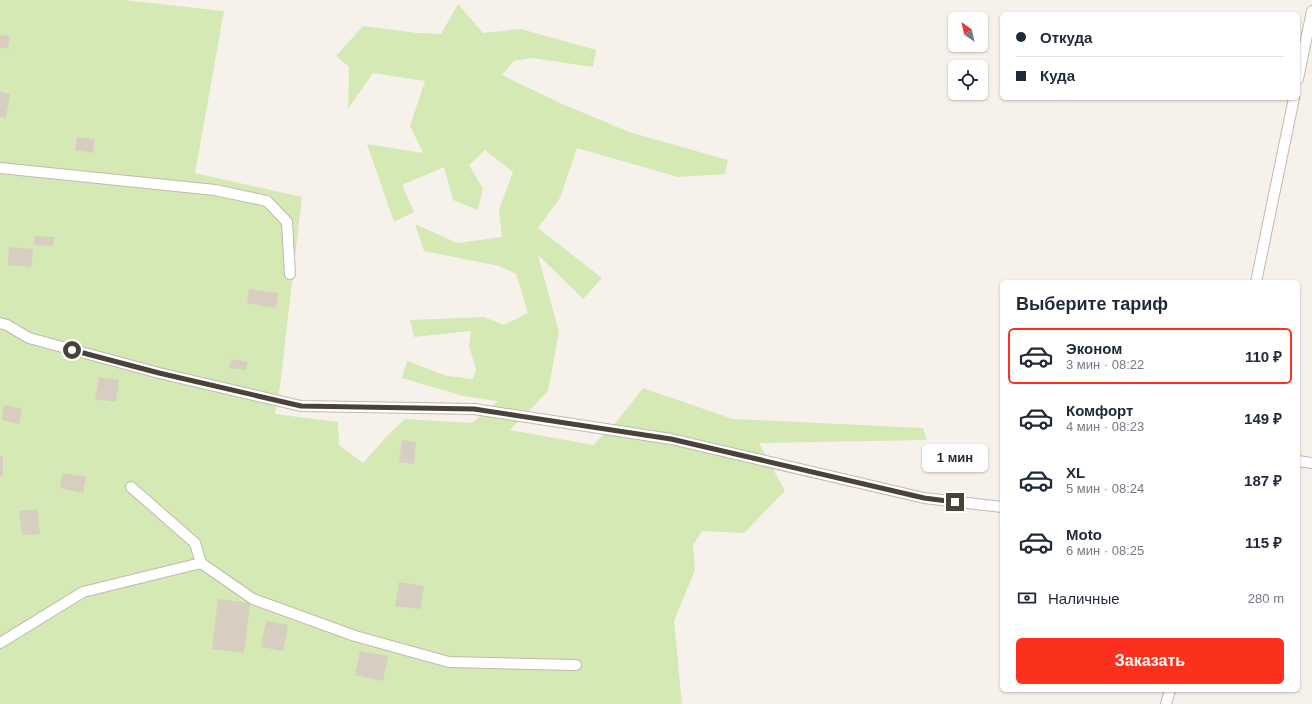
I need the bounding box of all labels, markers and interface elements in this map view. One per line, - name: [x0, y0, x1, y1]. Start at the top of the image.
- north arrow: [948, 12, 988, 52]
- map controls: [948, 12, 988, 100]
- text: Откуда: [1040, 29, 1092, 46]
- button: locate: [948, 60, 988, 100]
- text: Куда: [1040, 67, 1075, 84]
- text: Выберите тариф: [1016, 294, 1168, 314]
- icon: car: [1018, 338, 1054, 374]
- text: Эконом: [1066, 340, 1122, 357]
- route start: [63, 341, 81, 359]
- text: 110 ₽: [1245, 348, 1282, 365]
- text: 3 мин · 08:22: [1066, 357, 1144, 372]
- icon: car: [1018, 400, 1054, 436]
- text: Комфорт: [1066, 402, 1133, 419]
- text: 149 ₽: [1244, 410, 1282, 427]
- text: 4 мин · 08:23: [1066, 419, 1144, 434]
- callout: 1 мин: [922, 444, 988, 472]
- text: 1 мин: [937, 450, 973, 465]
- icon: car: [1018, 462, 1054, 498]
- text: XL: [1066, 464, 1085, 481]
- text: 187 ₽: [1244, 472, 1282, 489]
- text: 5 мин · 08:24: [1066, 481, 1144, 496]
- route end: [946, 493, 964, 511]
- icon: car: [1018, 524, 1054, 560]
- text: Moto: [1066, 526, 1102, 543]
- text: 115 ₽: [1245, 534, 1282, 551]
- text: 6 мин · 08:25: [1066, 543, 1144, 558]
- icon: cash: [1016, 587, 1038, 609]
- text: Наличные: [1048, 590, 1120, 607]
- text: 280 m: [1248, 591, 1284, 606]
- button: Заказать: [1016, 638, 1284, 684]

